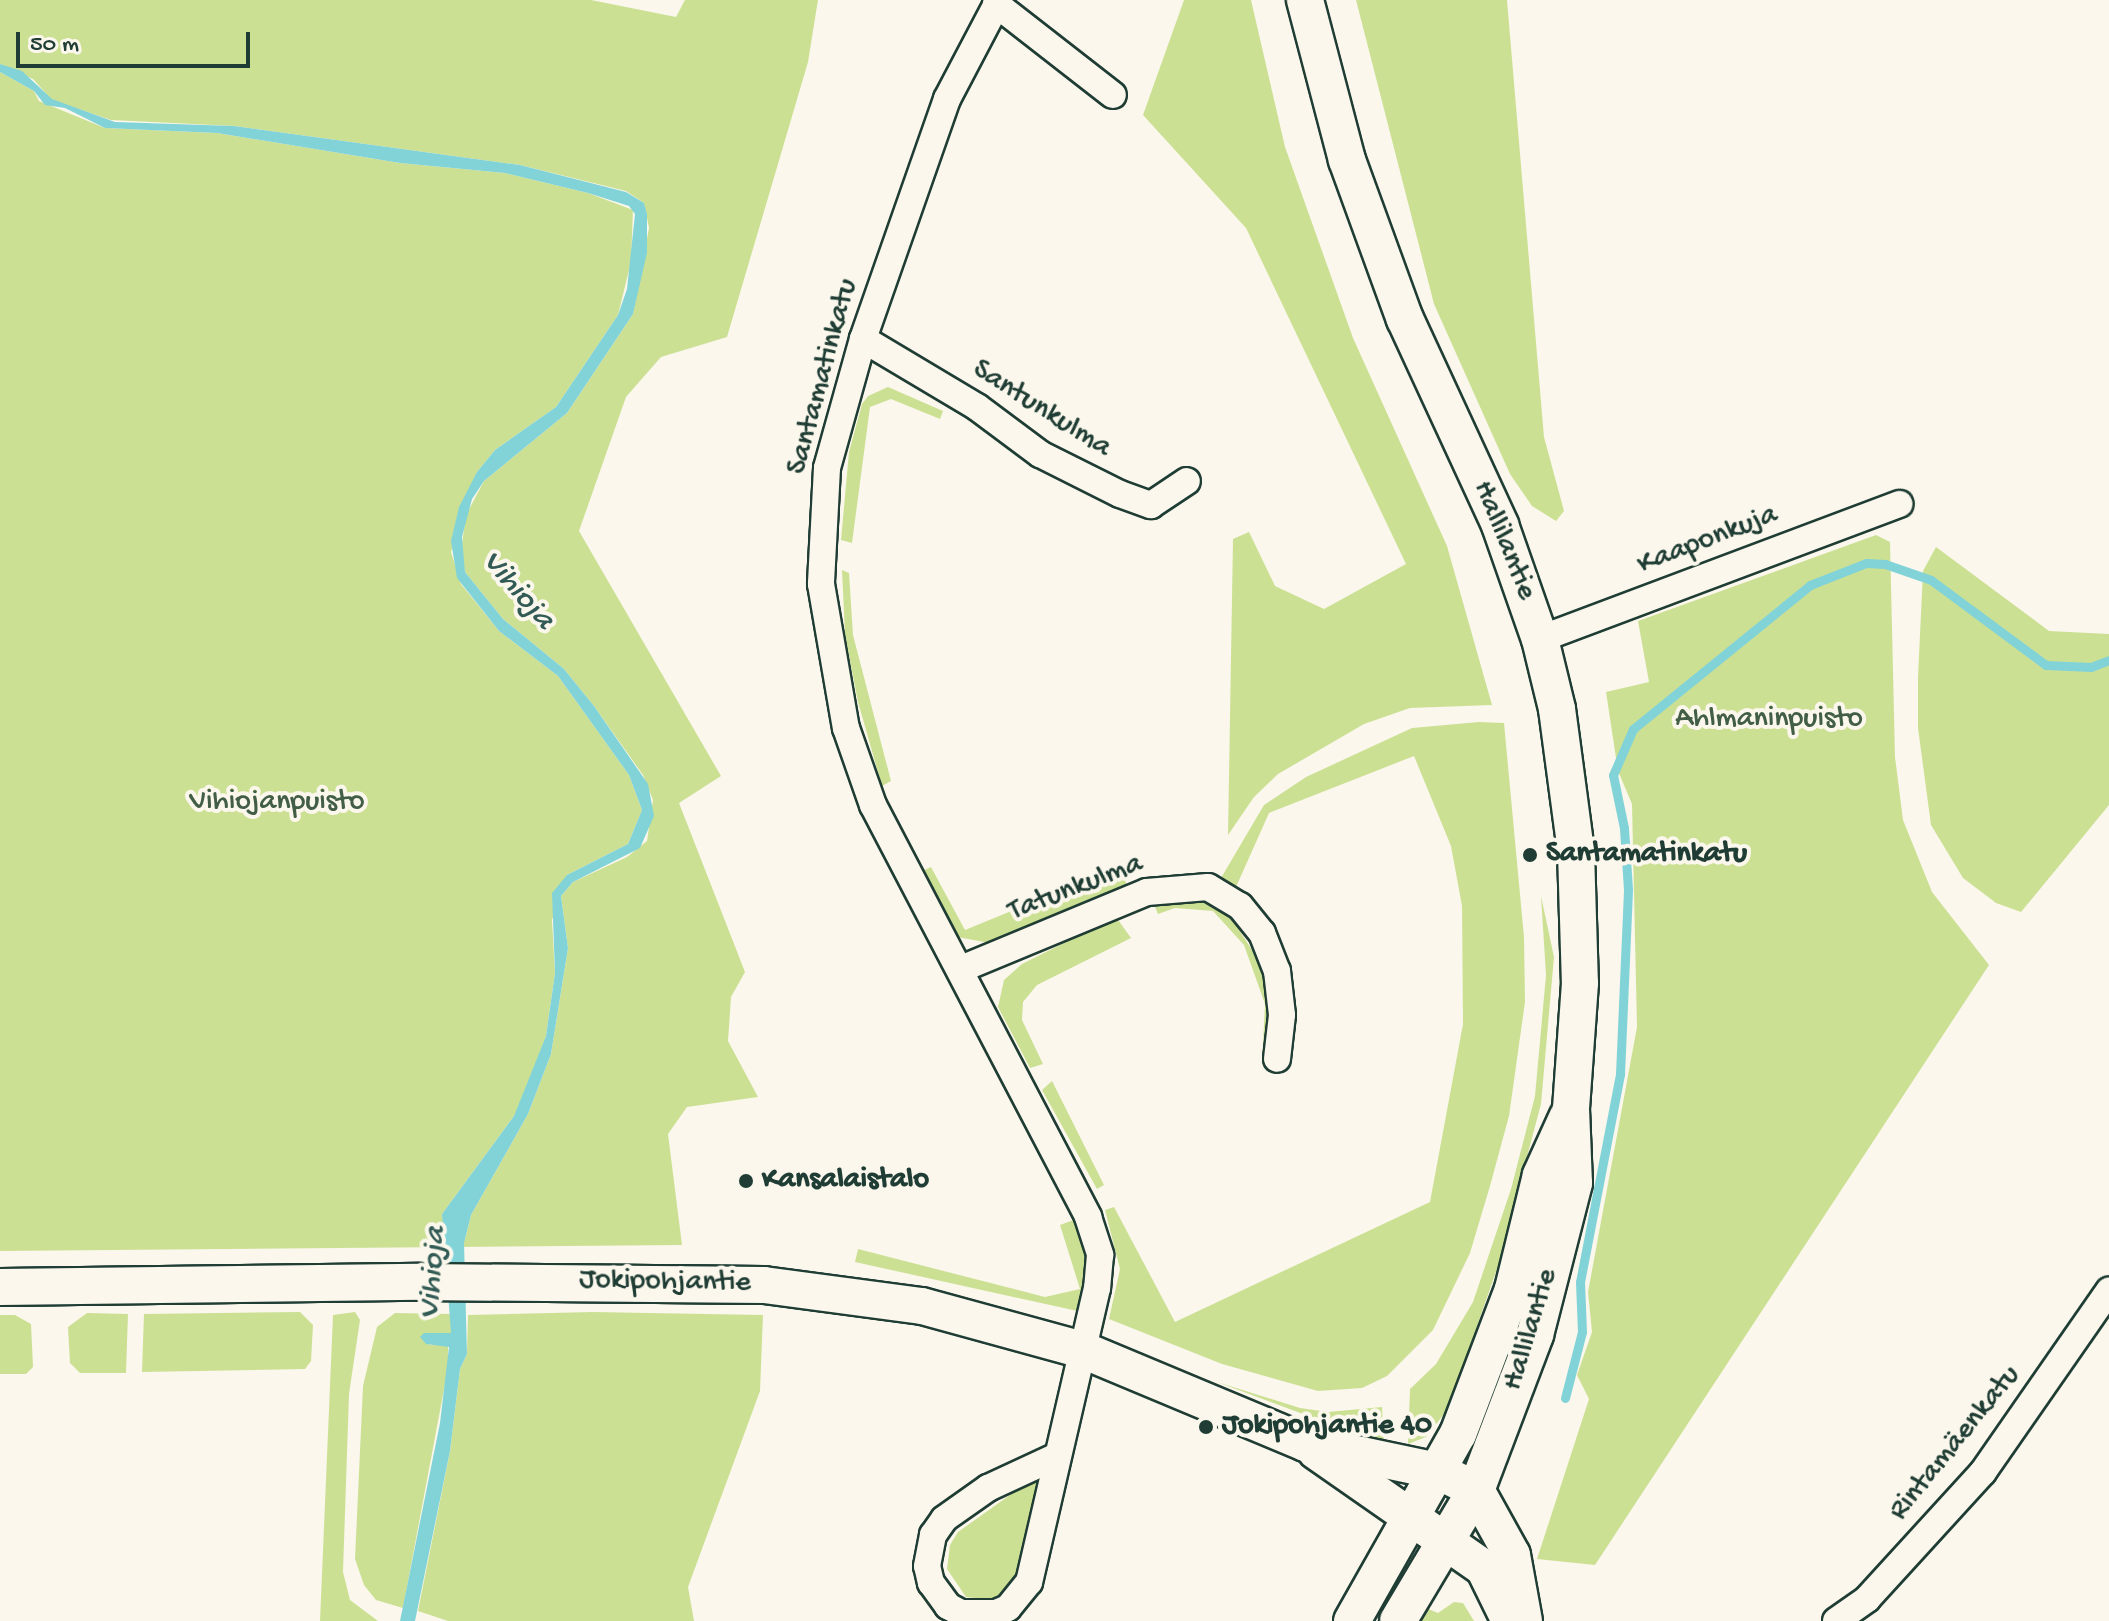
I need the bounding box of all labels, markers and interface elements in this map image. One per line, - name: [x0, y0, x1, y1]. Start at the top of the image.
- scale bar: [20, 16, 254, 66]
- text: 50 m: [30, 31, 79, 60]
- street label: Santamatinkatu: [781, 275, 867, 479]
- street label: Santunkulma: [965, 353, 1117, 467]
- street label: Hallilantie: [1463, 476, 1543, 606]
- street label: Kaaponkuja: [1633, 498, 1783, 584]
- water label: Vihioja: [472, 543, 562, 639]
- park label: Ahlmaninpuisto: [1675, 702, 1863, 738]
- park label: Vihiojanpuisto: [189, 785, 365, 821]
- place label: Santamatinkatu: [1546, 837, 1747, 873]
- marker: Santamatinkatu: [1521, 846, 1539, 864]
- street label: Tatunkulma: [1004, 847, 1148, 931]
- place label: Kansalaistalo: [762, 1163, 929, 1199]
- marker: Kansalaistalo: [737, 1172, 755, 1190]
- water label: Vihioja: [412, 1225, 456, 1321]
- street label: Jokipohjantie: [579, 1264, 751, 1302]
- street label: Hallilantie: [1496, 1265, 1568, 1395]
- street label: Rintamäenkatu: [1882, 1359, 2030, 1529]
- place label: Jokipohjantie 40: [1222, 1409, 1432, 1445]
- marker: Jokipohjantie 40: [1197, 1418, 1215, 1436]

